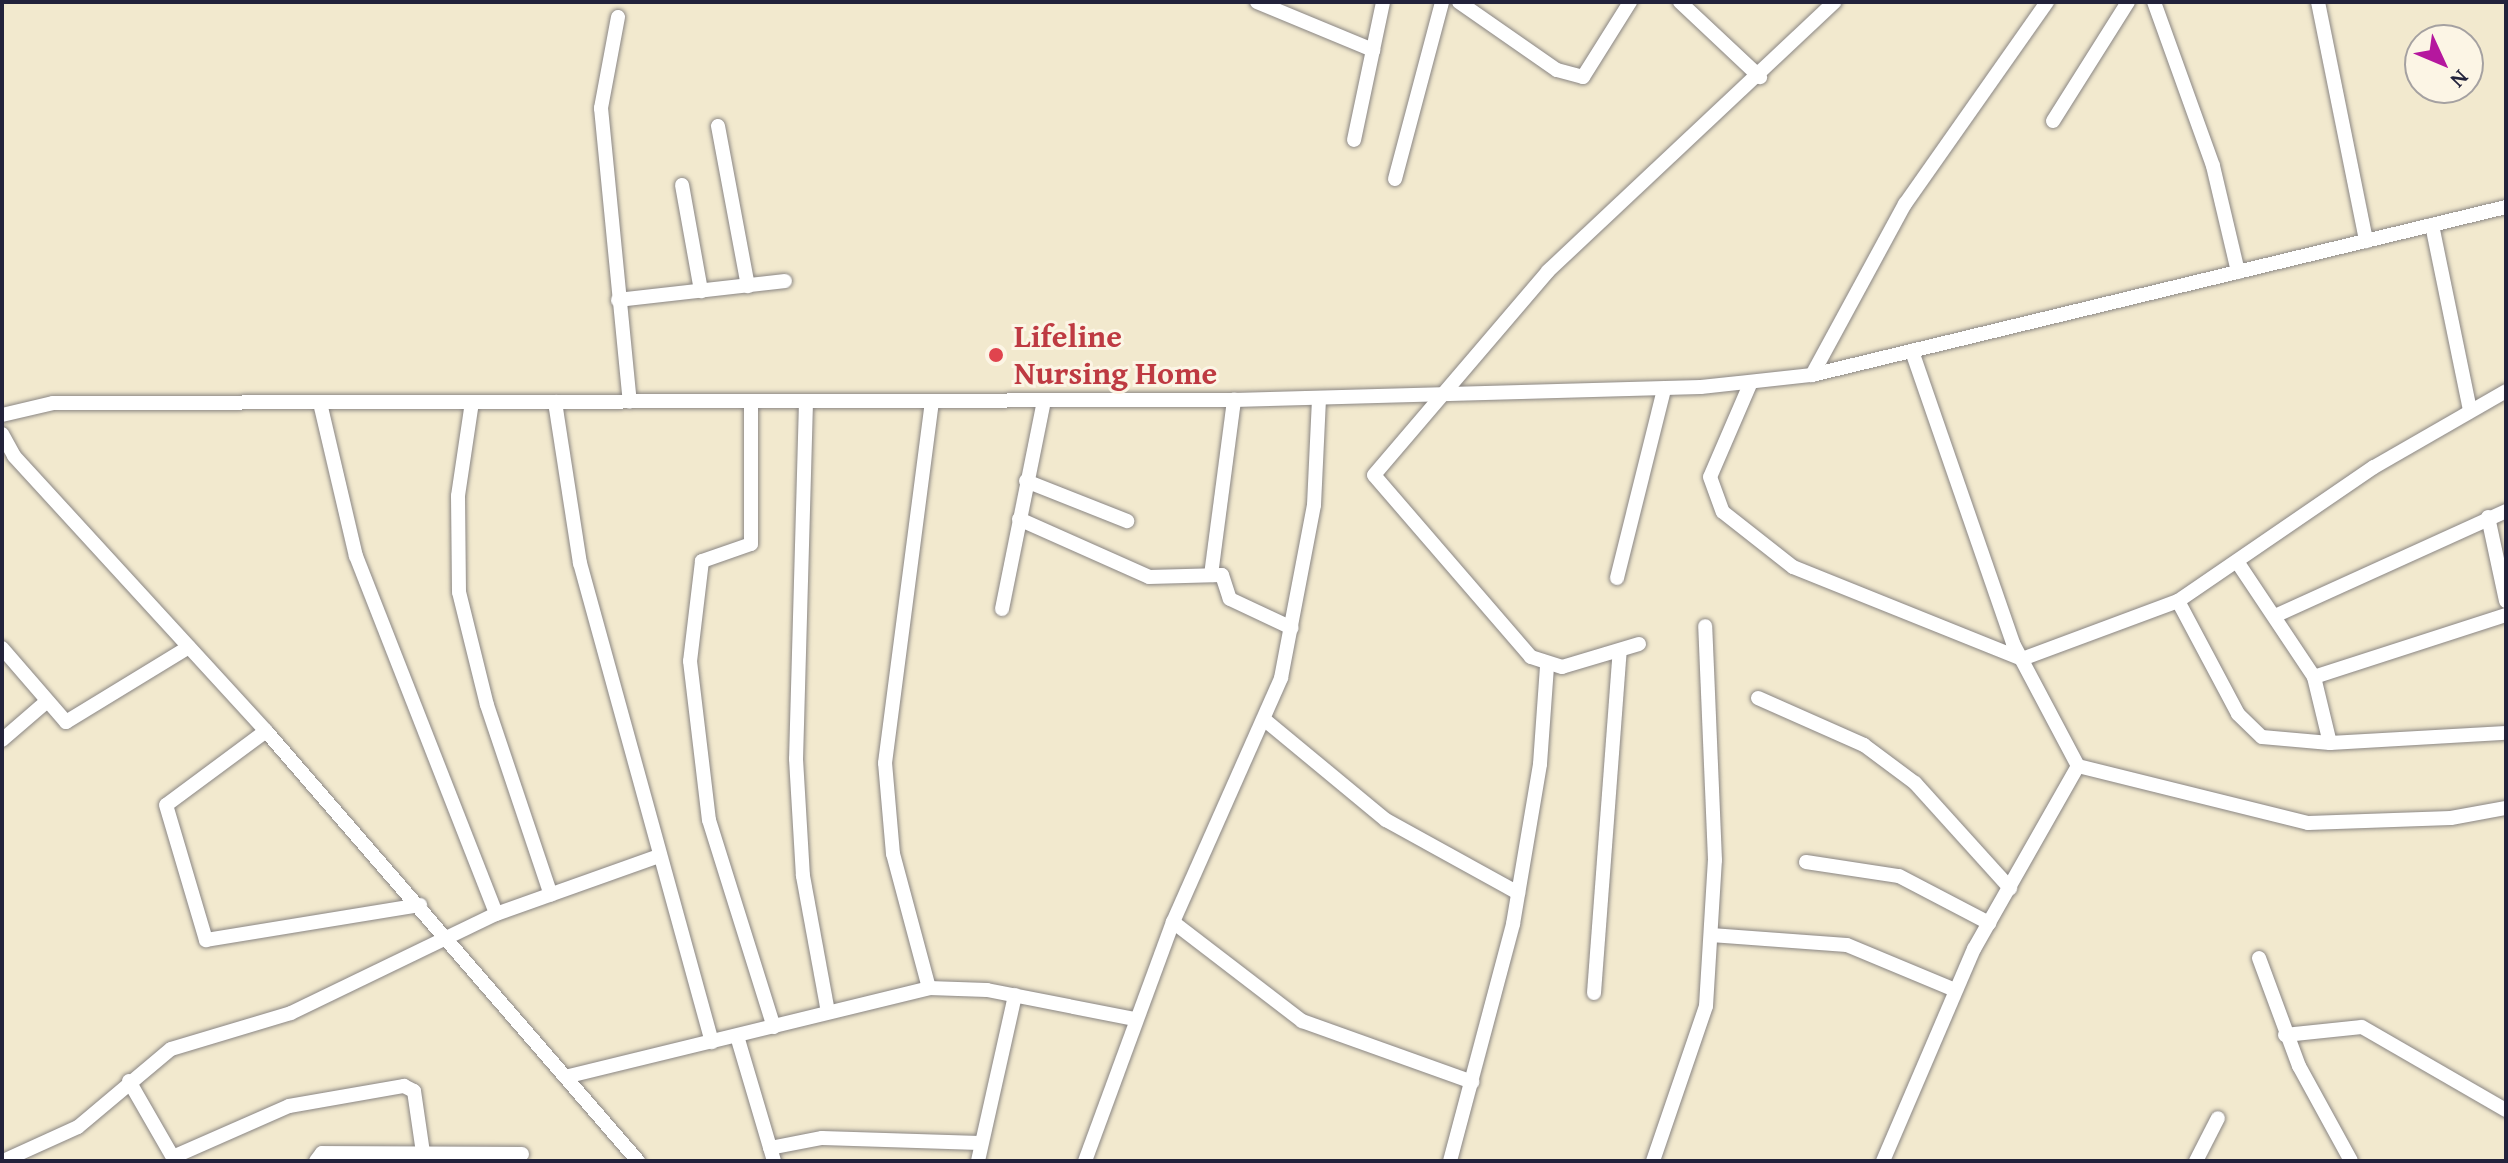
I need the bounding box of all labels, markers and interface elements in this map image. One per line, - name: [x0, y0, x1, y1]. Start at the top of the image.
- north arrow: [2404, 24, 2484, 104]
- text: N: [2443, 63, 2476, 96]
- place label: Lifeline Nursing Home: [1014, 318, 1217, 393]
- marker: Lifeline Nursing Home: [985, 344, 1007, 366]

